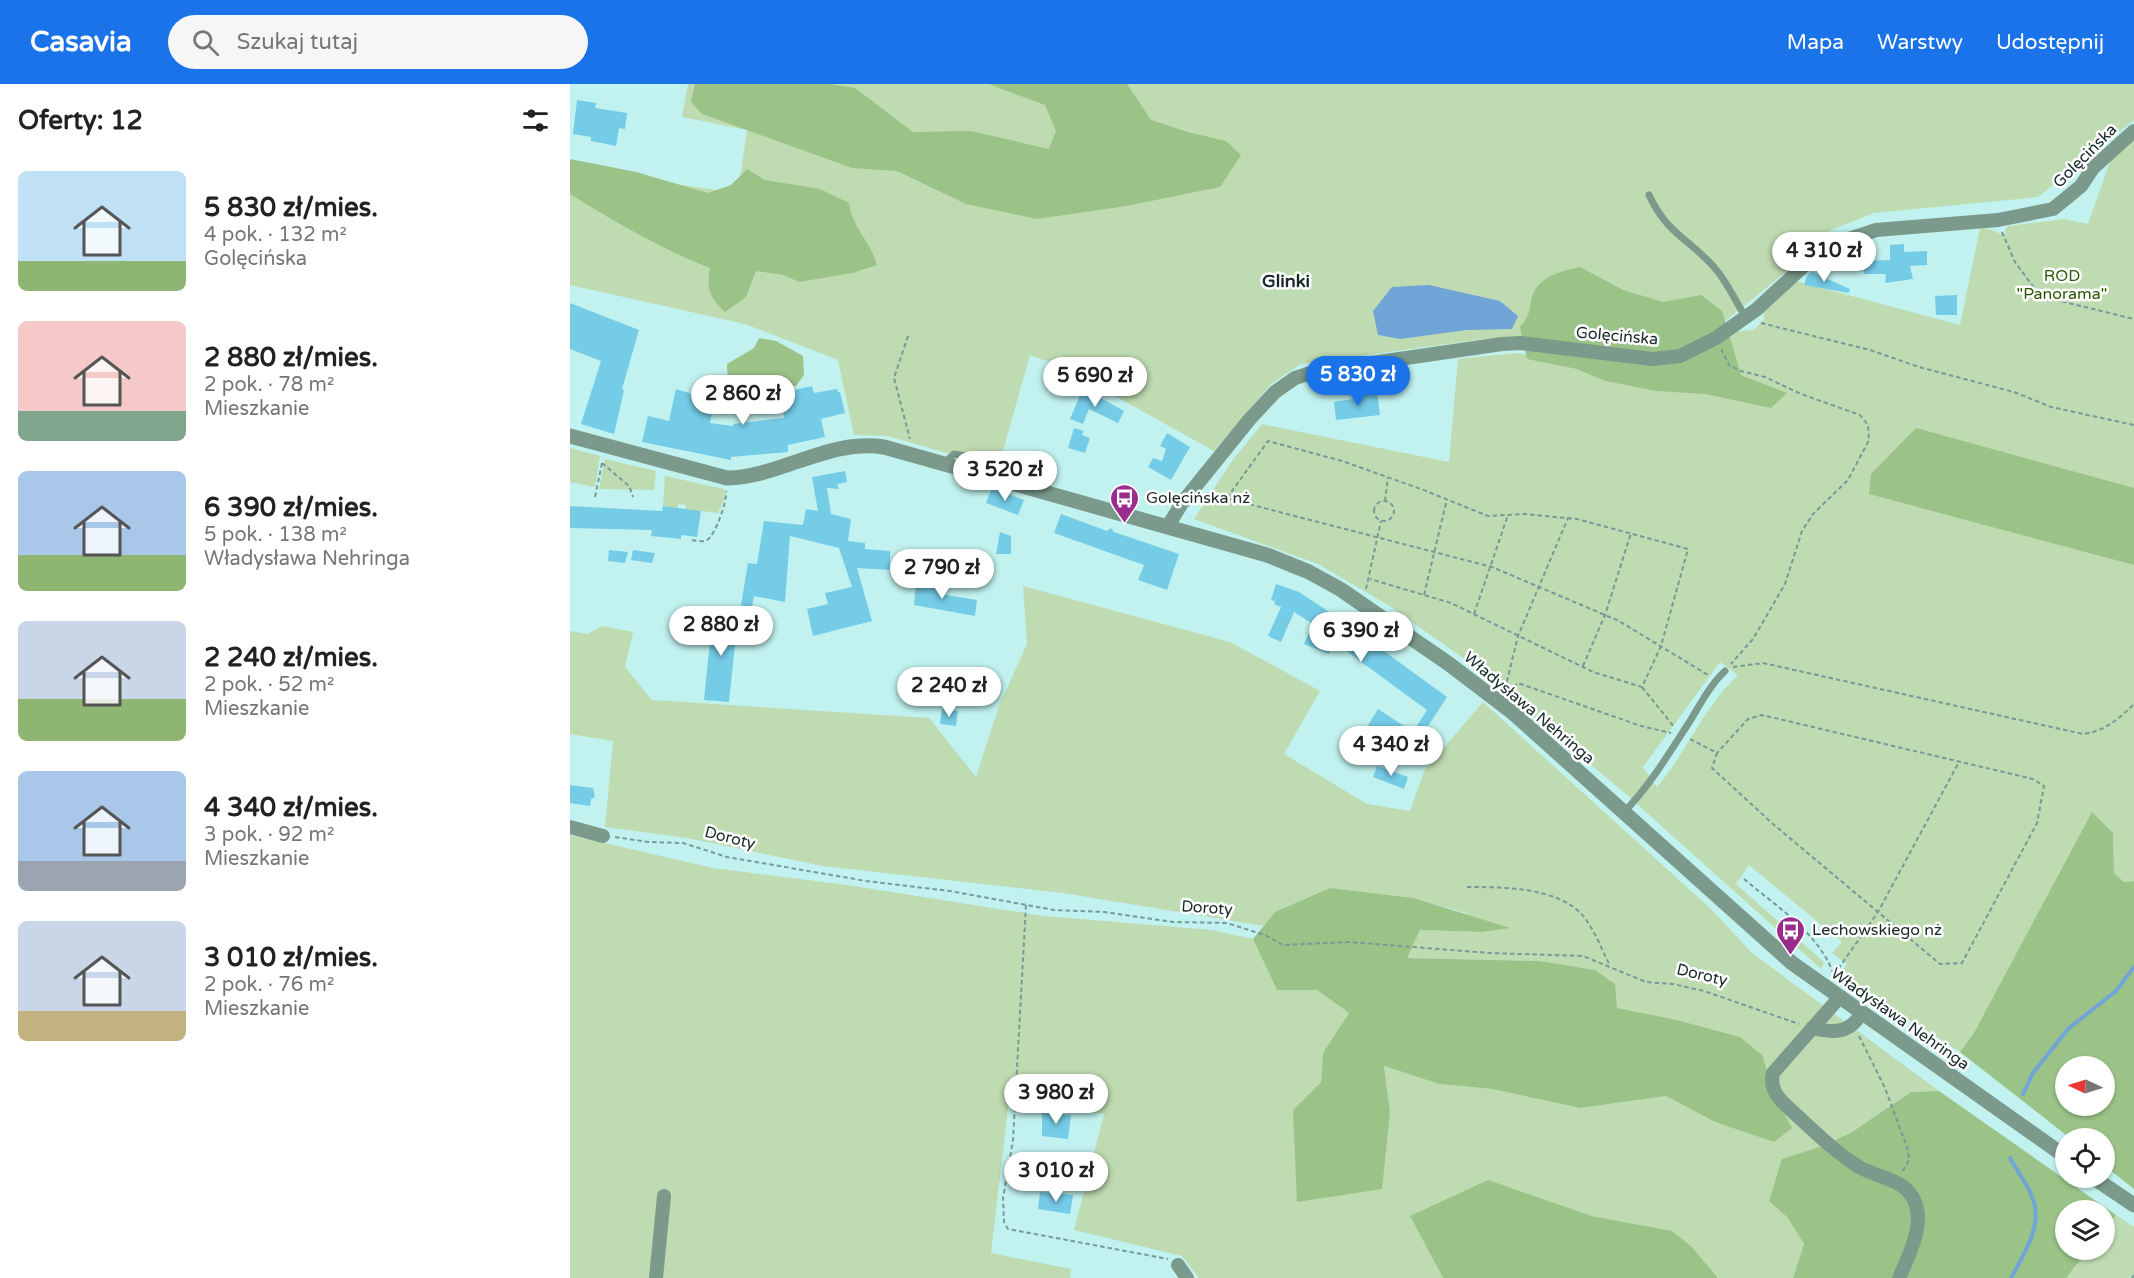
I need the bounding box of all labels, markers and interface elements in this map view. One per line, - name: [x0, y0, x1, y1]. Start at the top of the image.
- search box: [168, 15, 588, 69]
- text: Casavia: [30, 25, 132, 59]
- icon: search: [189, 26, 222, 59]
- text: Szukaj tutaj: [237, 29, 358, 55]
- text: Mapa: [1787, 30, 1844, 55]
- text: Warstwy: [1877, 30, 1963, 55]
- text: Udostępnij: [1996, 30, 2104, 55]
- icon: filters: [519, 104, 552, 137]
- text: Oferty: 12: [18, 105, 143, 136]
- street label: Golęcińska: [2049, 120, 2121, 192]
- text: 5 830 zł/mies.: [204, 192, 378, 223]
- icon: home: [66, 195, 138, 267]
- text: 4 pok. · 132 m²: [204, 223, 347, 247]
- pin: 4 310 zł: [1762, 232, 1886, 283]
- text: 4 310 zł: [1786, 239, 1862, 263]
- text: Golęcińska: [204, 247, 307, 271]
- park label: ROD "Panorama": [2017, 266, 2107, 304]
- district label: Glinki: [1262, 270, 1310, 292]
- street label: Golęcińska: [1575, 322, 1659, 350]
- text: 2 880 zł/mies.: [204, 342, 378, 373]
- icon: home: [66, 345, 138, 417]
- pin: 5 830 zł: [1296, 356, 1420, 407]
- pin: 5 690 zł: [1033, 357, 1157, 408]
- text: 5 830 zł: [1320, 363, 1396, 387]
- text: 5 690 zł: [1057, 364, 1133, 388]
- text: 2 pok. · 78 m²: [204, 373, 334, 397]
- pin: 2 860 zł: [681, 375, 805, 426]
- text: 2 860 zł: [705, 382, 781, 406]
- text: Mieszkanie: [204, 397, 309, 421]
- pin: 3 520 zł: [943, 451, 1067, 502]
- text: 3 520 zł: [967, 458, 1043, 482]
- bus stop icon: Golęcińska nż: [1109, 482, 1141, 524]
- place label: Golęcińska nż: [1146, 488, 1250, 508]
- text: 6 390 zł/mies.: [204, 492, 378, 523]
- icon: home: [66, 495, 138, 567]
- text: 5 pok. · 138 m²: [204, 523, 347, 547]
- text: Władysława Nehringa: [204, 547, 410, 571]
- pin: 2 790 zł: [880, 549, 1004, 600]
- text: 2 790 zł: [904, 556, 980, 580]
- pin: 2 880 zł: [659, 606, 783, 657]
- pin: 6 390 zł: [1299, 612, 1423, 663]
- text: 2 880 zł: [683, 613, 759, 637]
- text: 6 390 zł: [1323, 619, 1399, 643]
- text: 2 240 zł/mies.: [204, 642, 378, 673]
- icon: home: [66, 645, 138, 717]
- street label: Władysława Nehringa: [1459, 647, 1599, 769]
- pin: 2 240 zł: [887, 667, 1011, 718]
- text: 2 pok. · 52 m²: [204, 673, 334, 697]
- text: 2 240 zł: [911, 674, 987, 698]
- text: Mieszkanie: [204, 697, 309, 721]
- pin: 4 340 zł: [1329, 726, 1453, 777]
- text: 4 340 zł: [1353, 733, 1429, 757]
- text: 4 340 zł/mies.: [204, 792, 378, 823]
- icon: home: [66, 795, 138, 867]
- street label: Doroty: [703, 822, 758, 854]
- text: 3 pok. · 92 m²: [204, 823, 334, 847]
- text: Mieszkanie: [204, 847, 309, 871]
- street label: Doroty: [1181, 896, 1234, 920]
- bus stop icon: Lechowskiego nż: [1775, 914, 1807, 956]
- place label: Lechowskiego nż: [1812, 920, 1942, 940]
- text: 3 010 zł/mies.: [204, 942, 378, 973]
- icon: home: [66, 945, 138, 1017]
- street label: Doroty: [1675, 959, 1730, 991]
- street label: Władysława Nehringa: [1827, 964, 1973, 1074]
- text: 2 pok. · 76 m²: [204, 973, 334, 997]
- text: Mieszkanie: [204, 997, 309, 1021]
- north arrow: [2055, 1056, 2115, 1116]
- map controls: [2055, 1056, 2115, 1260]
- pin: 3 980 zł: [994, 1074, 1118, 1125]
- text: 3 980 zł: [1018, 1081, 1094, 1105]
- button: locate: [2055, 1128, 2115, 1188]
- pin: 3 010 zł: [994, 1152, 1118, 1203]
- text: 3 010 zł: [1018, 1159, 1094, 1183]
- button: layers: [2055, 1200, 2115, 1260]

